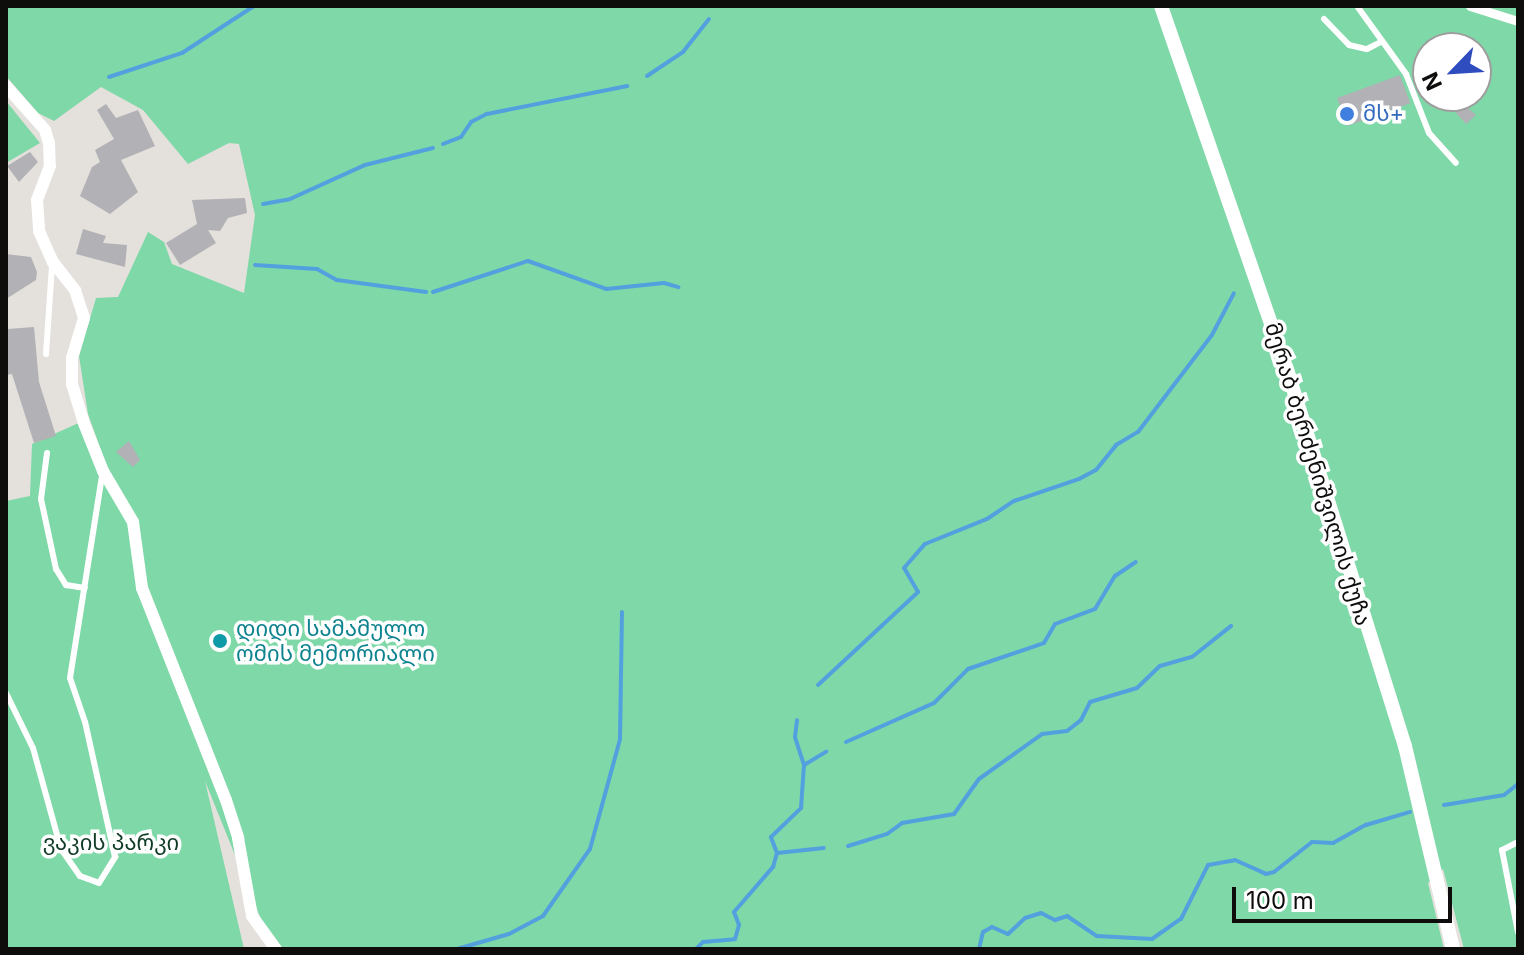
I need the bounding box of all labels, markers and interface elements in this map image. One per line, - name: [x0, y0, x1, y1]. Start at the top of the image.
- north arrow: [1412, 32, 1492, 112]
- text: N: [1417, 68, 1447, 94]
- place label: მს+: [1363, 101, 1404, 127]
- marker: მს+: [1338, 105, 1356, 123]
- street label: მერაბ ბერძენიშვილის ქუჩა: [1259, 319, 1377, 629]
- place label: დიდი სამამულო ომის მემორიალი: [236, 615, 435, 666]
- marker: დიდი სამამულო ომის მემორიალი: [211, 632, 229, 650]
- park label: ვაკის პარკი: [43, 830, 179, 856]
- scale bar: [1236, 871, 1456, 921]
- text: 100 m: [1246, 886, 1314, 915]

